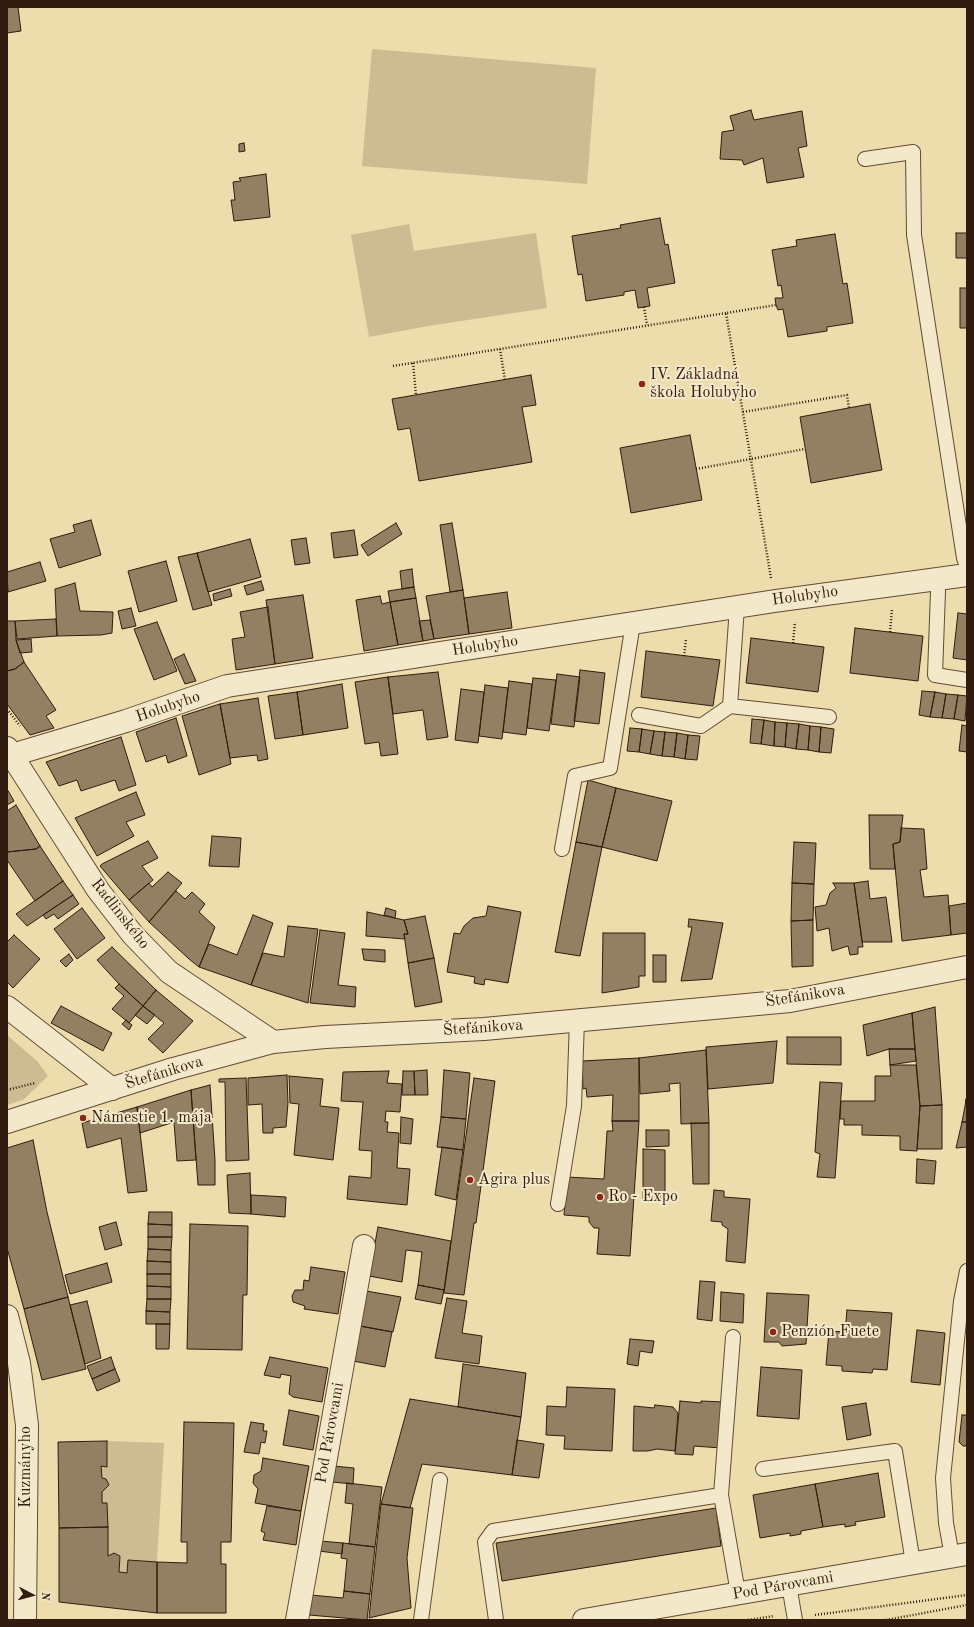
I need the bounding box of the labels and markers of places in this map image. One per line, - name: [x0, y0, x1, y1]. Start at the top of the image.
- place label: IV. Základná škola Holubyho: [650, 365, 757, 403]
- marker: IV. Základná škola Holubyho: [637, 379, 647, 389]
- place label: Námestie 1. mája: [91, 1108, 212, 1128]
- marker: Námestie 1. mája: [78, 1113, 88, 1123]
- place label: Agira plus: [478, 1170, 550, 1190]
- marker: Agira plus: [465, 1175, 475, 1185]
- place label: Ro - Expo: [608, 1187, 678, 1207]
- marker: Ro - Expo: [595, 1192, 605, 1202]
- place label: Penzión Fuete: [781, 1322, 879, 1342]
- marker: Penzión Fuete: [768, 1327, 778, 1337]

